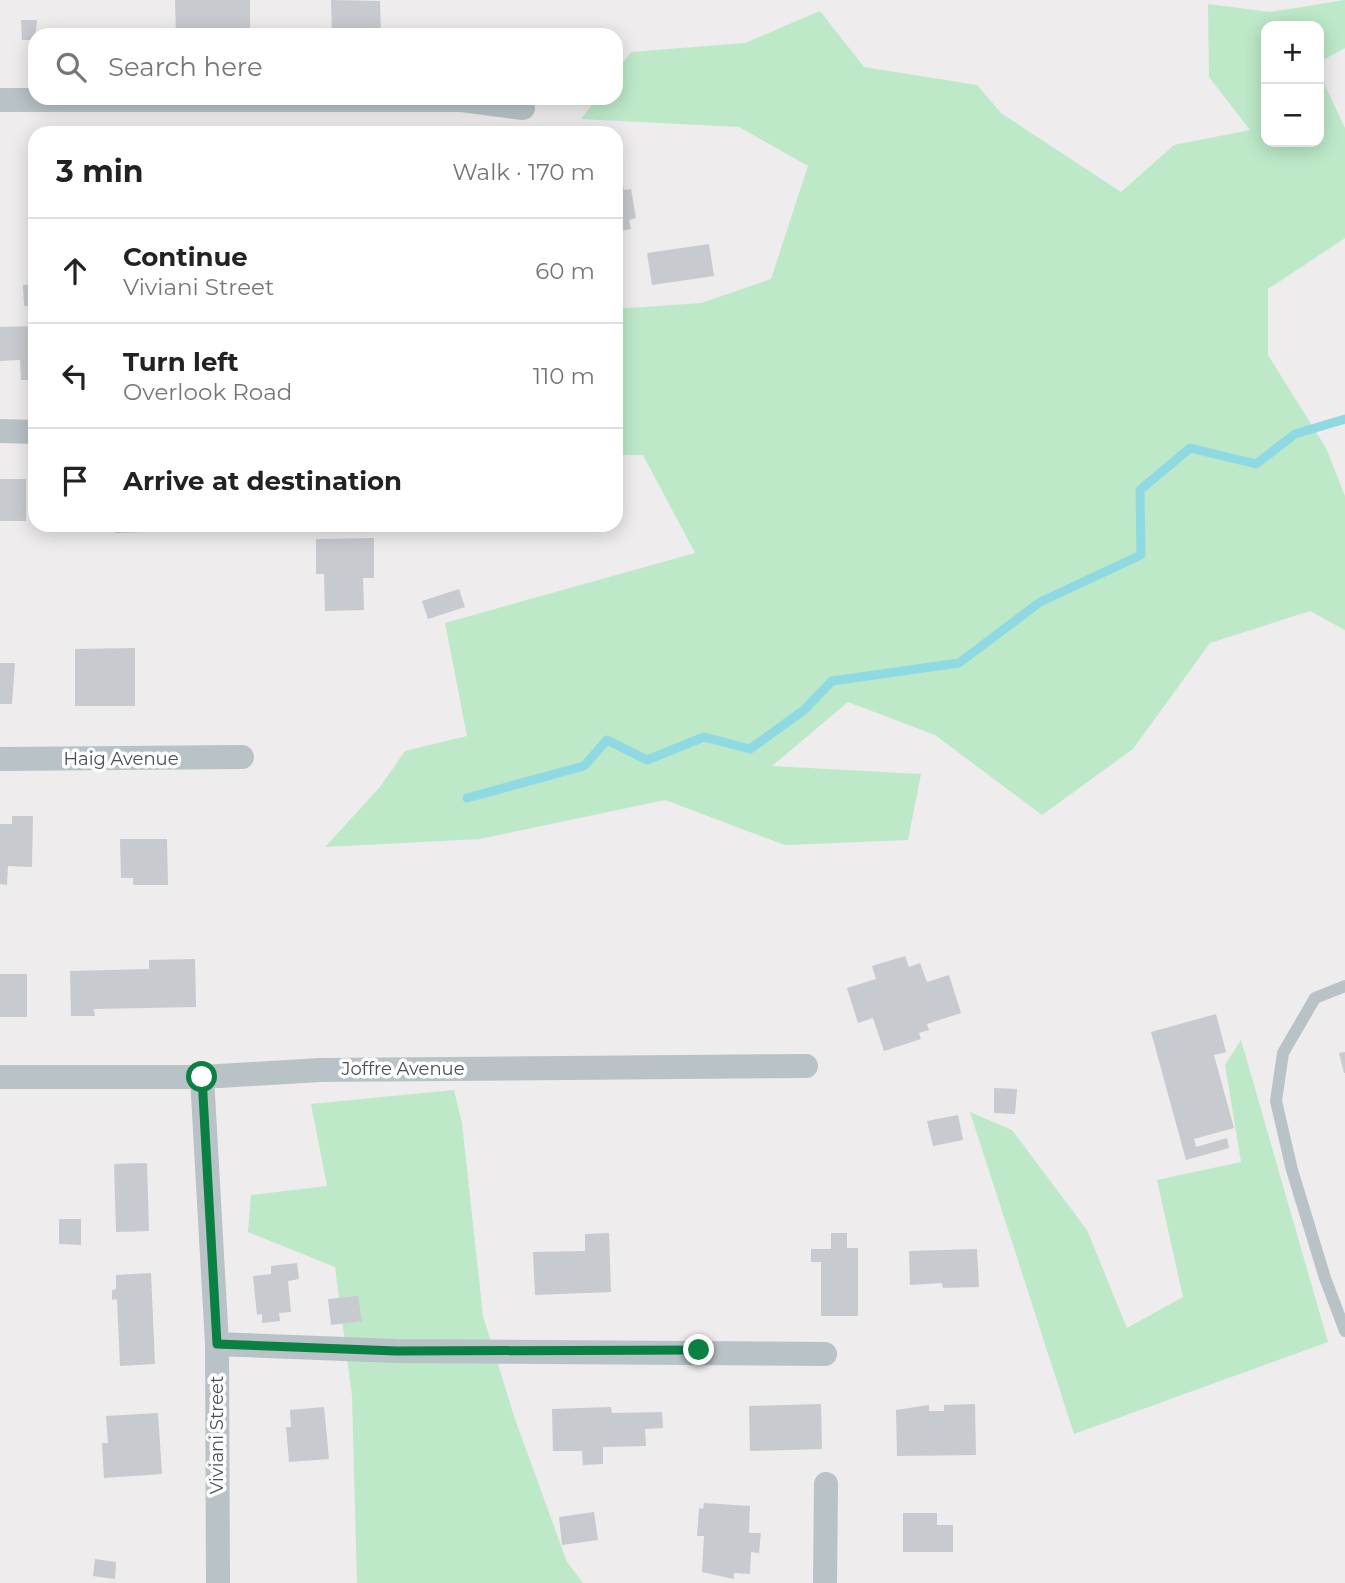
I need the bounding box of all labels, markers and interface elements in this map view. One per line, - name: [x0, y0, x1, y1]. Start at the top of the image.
- map controls: [1261, 21, 1324, 147]
- button: +: [1261, 21, 1324, 84]
- search box: [28, 28, 623, 105]
- icon: search: [52, 48, 90, 86]
- text: Search here: [108, 51, 263, 83]
- button: −: [1261, 84, 1324, 147]
- text: 3 min: [56, 153, 143, 190]
- text: Walk · 170 m: [452, 158, 595, 186]
- text: Continue: [123, 241, 248, 273]
- icon: ahead: [56, 252, 94, 290]
- text: 60 m: [535, 257, 595, 285]
- text: Viviani Street: [123, 273, 274, 301]
- text: Turn left: [123, 346, 239, 378]
- icon: left: [56, 357, 94, 395]
- text: 110 m: [533, 362, 595, 390]
- text: Overlook Road: [123, 378, 292, 406]
- icon: arrive: [56, 462, 94, 500]
- text: Arrive at destination: [123, 465, 402, 497]
- street label: Haig Avenue: [63, 748, 179, 770]
- street label: Joffre Avenue: [340, 1058, 465, 1080]
- route start: [186, 1061, 217, 1092]
- route end: [683, 1334, 714, 1365]
- street label: Viviani Street: [206, 1376, 228, 1494]

